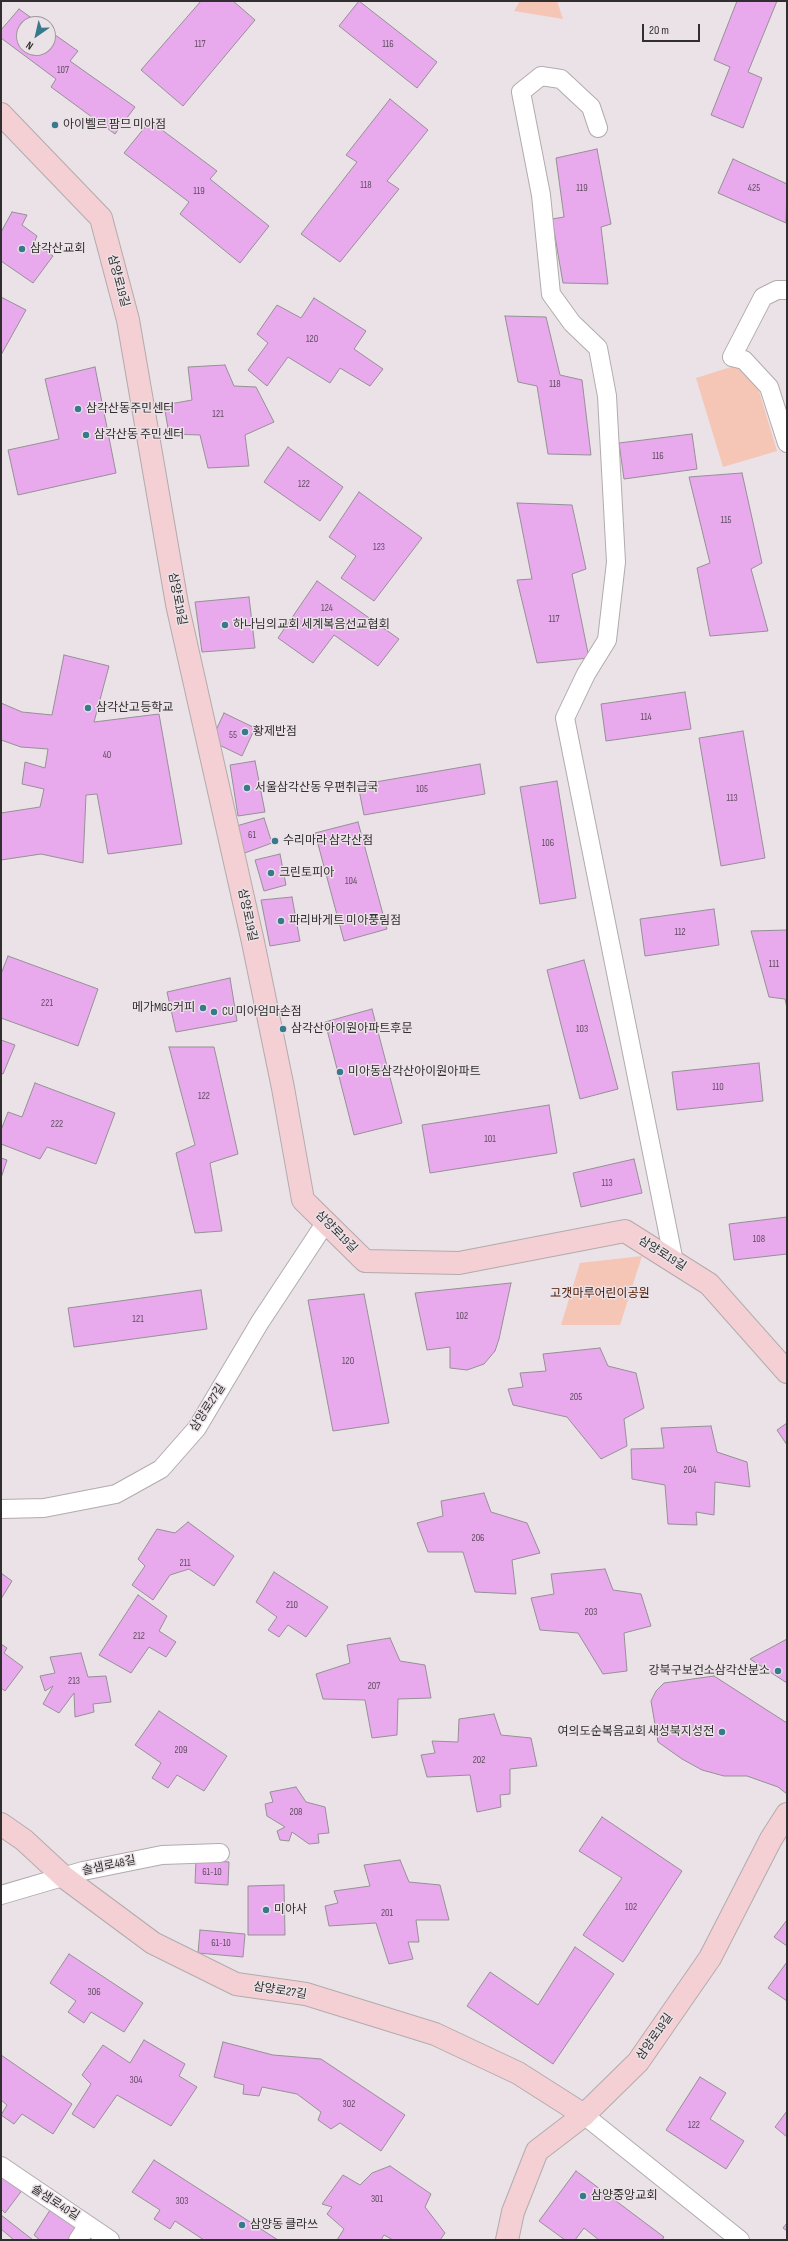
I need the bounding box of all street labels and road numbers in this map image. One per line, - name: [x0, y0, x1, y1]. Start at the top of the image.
- street label: 삼양로19길: [104, 253, 132, 309]
- street label: 삼양로19길: [165, 571, 189, 627]
- street label: 삼양로19길: [234, 887, 260, 943]
- street label: 삼양로19길: [312, 1208, 360, 1256]
- street label: 삼양로19길: [635, 1234, 689, 1274]
- street label: 삼양로27길: [187, 1381, 229, 1435]
- street label: 솔샘로48길: [81, 1853, 137, 1879]
- street label: 삼양로27길: [252, 1980, 308, 2002]
- street label: 삼양로19길: [634, 2011, 676, 2063]
- street label: 솔샘로40길: [28, 2182, 82, 2224]

